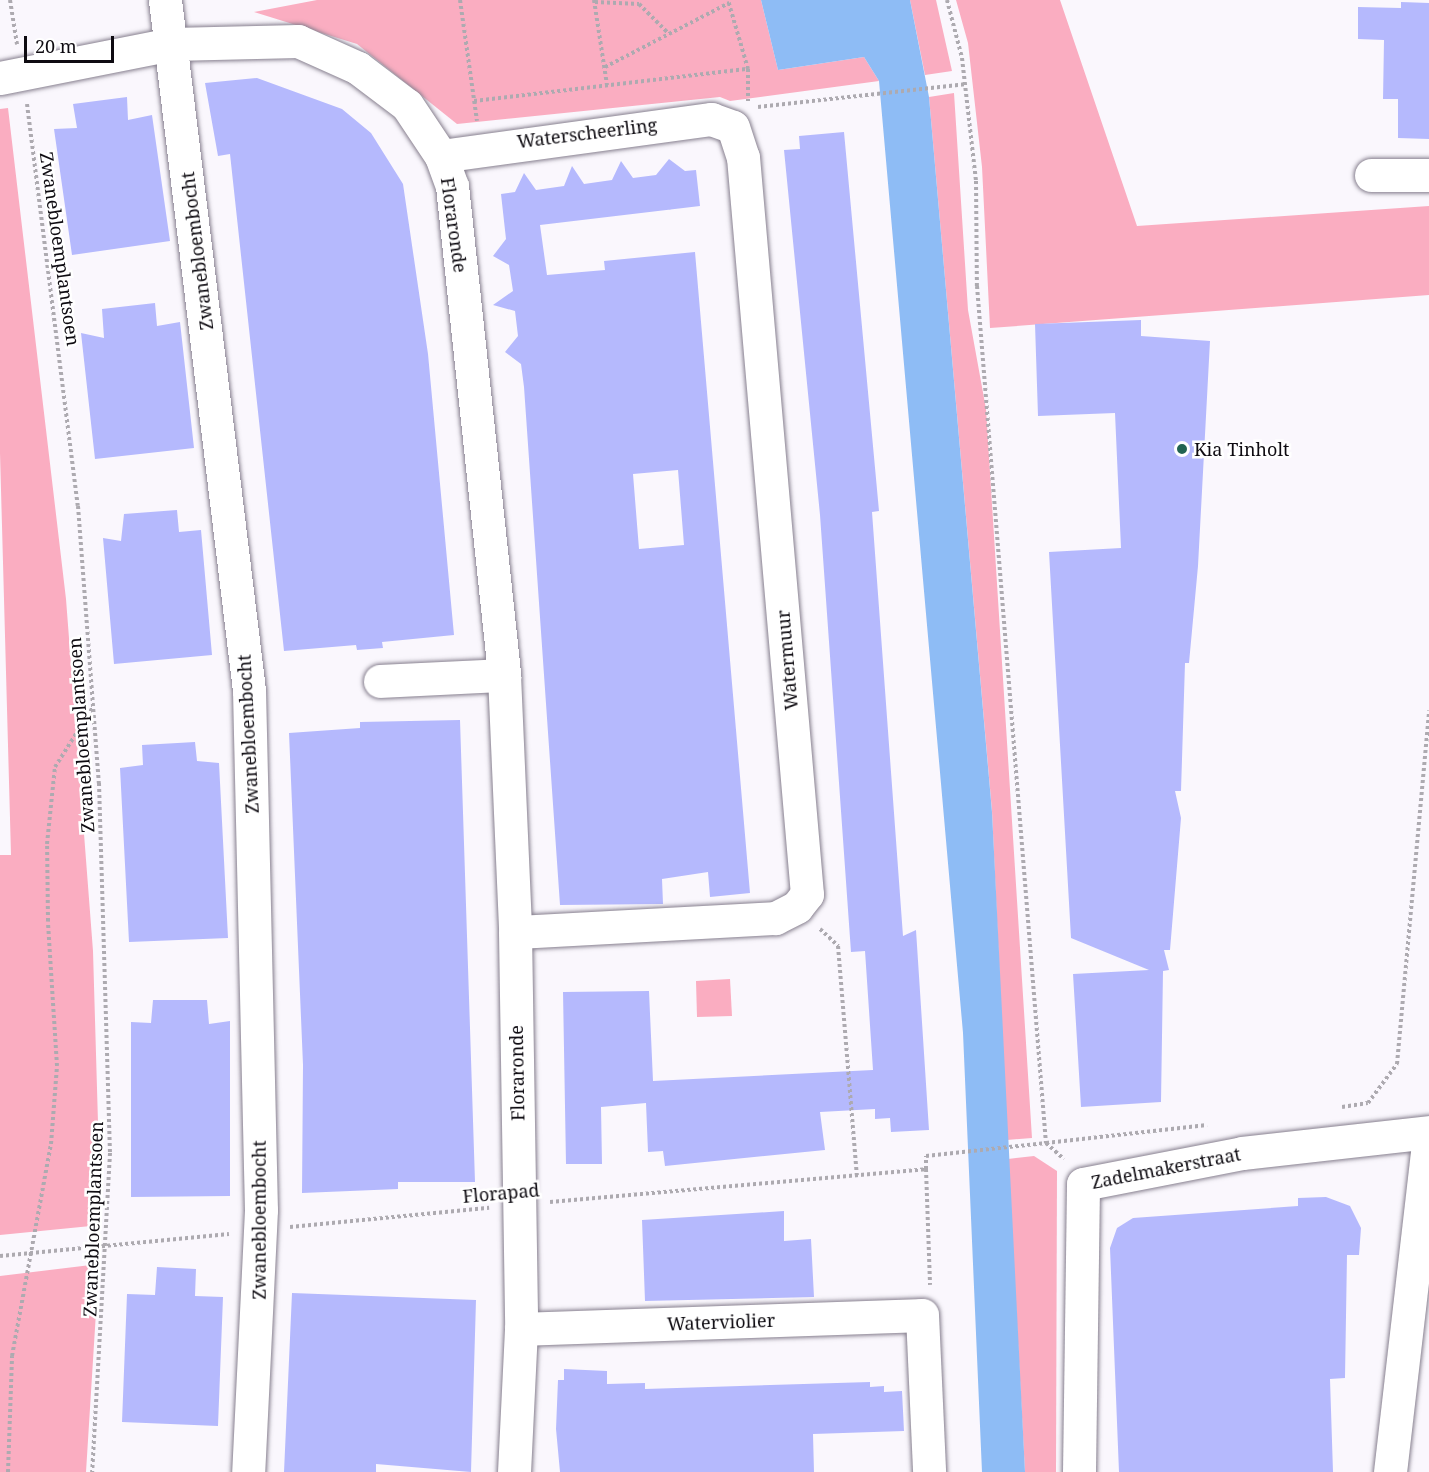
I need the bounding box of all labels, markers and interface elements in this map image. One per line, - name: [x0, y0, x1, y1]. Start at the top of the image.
- scale bar: [27, 24, 117, 62]
- text: 20 m: [35, 34, 77, 58]
- street label: Waterscheerling: [516, 114, 658, 152]
- street label: Zwanebloemplantsoen: [36, 151, 84, 347]
- street label: Zwanebloembocht: [177, 171, 217, 331]
- street label: Floraronde: [437, 176, 471, 274]
- place label: Kia Tinholt: [1194, 438, 1289, 460]
- marker: Kia Tinholt: [1175, 442, 1189, 456]
- street label: Watermuur: [772, 609, 802, 711]
- street label: Zwanebloemplantsoen: [63, 637, 99, 833]
- street label: Zwanebloembocht: [233, 654, 263, 814]
- street label: Floraronde: [505, 1025, 529, 1121]
- street label: Zwanebloemplantsoen: [79, 1121, 107, 1317]
- street label: Zwanebloembocht: [248, 1140, 270, 1300]
- street label: Zadelmakerstraat: [1090, 1143, 1242, 1193]
- street label: Florapad: [462, 1179, 540, 1207]
- street label: Waterviolier: [667, 1309, 775, 1335]

